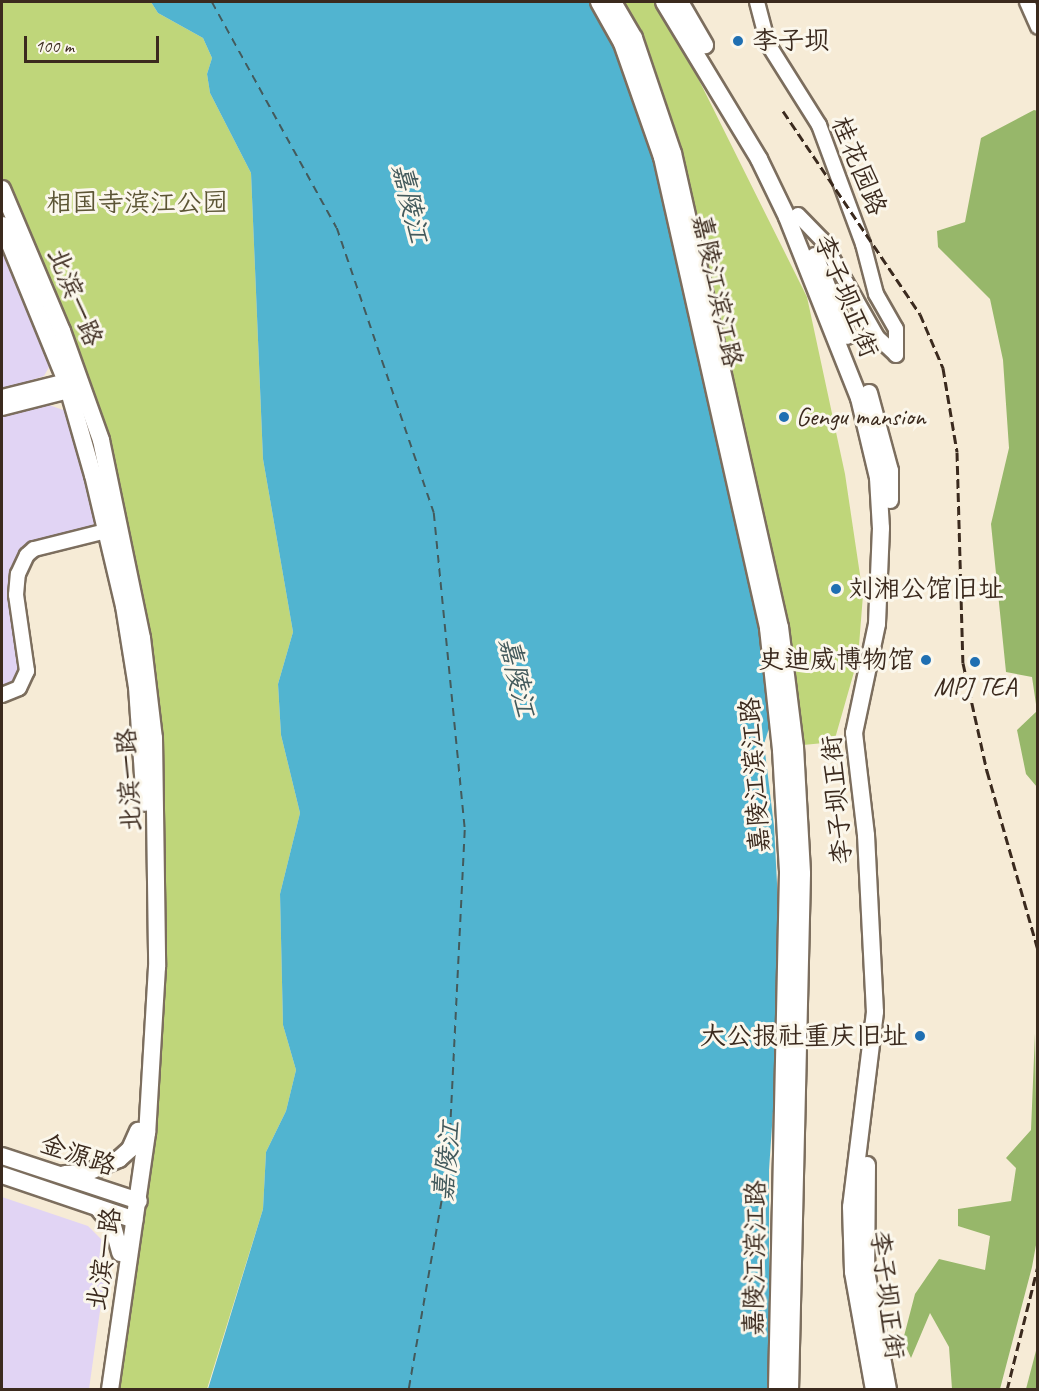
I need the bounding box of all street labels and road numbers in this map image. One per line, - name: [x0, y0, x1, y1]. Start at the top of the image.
- street label: 桂花园路: [825, 112, 893, 220]
- street label: 嘉陵江滨江路: [686, 211, 748, 371]
- street label: 李子坝正街: [807, 230, 885, 362]
- street label: 北滨一路: [41, 243, 109, 351]
- street label: 嘉陵江滨江路: [734, 696, 776, 854]
- street label: 北滨一路: [111, 727, 147, 833]
- street label: 李子坝正街: [816, 734, 858, 866]
- street label: 金源路: [36, 1128, 120, 1182]
- street label: 嘉陵江滨江路: [738, 1180, 772, 1336]
- street label: 北滨一路: [80, 1205, 128, 1313]
- street label: 李子坝正街: [864, 1229, 910, 1361]

